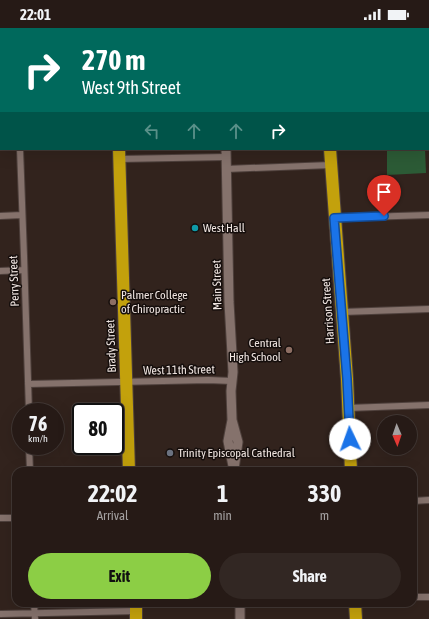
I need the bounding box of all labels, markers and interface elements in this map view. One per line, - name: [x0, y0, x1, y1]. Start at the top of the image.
- text: 22:01: [20, 6, 51, 23]
- icon: right: [16, 44, 68, 96]
- text: 270 m: [82, 44, 145, 76]
- text: West 9th Street: [82, 77, 181, 98]
- icon: left: [141, 120, 163, 142]
- icon: ahead: [183, 120, 205, 142]
- icon: ahead: [225, 120, 247, 142]
- icon: right: [267, 120, 289, 142]
- pin: [367, 175, 401, 216]
- icon: arrive: [373, 181, 395, 203]
- place label: West Hall: [203, 221, 246, 235]
- marker: West Hall: [190, 223, 200, 233]
- street label: Perry Street: [6, 255, 22, 307]
- street label: Main Street: [210, 259, 224, 310]
- street label: Harrison Street: [319, 277, 337, 344]
- place label: Palmer College of Chiropractic: [121, 288, 188, 316]
- marker: Palmer College of Chiropractic: [108, 297, 118, 307]
- street label: Brady Street: [103, 319, 119, 373]
- place label: Central High School: [229, 336, 282, 364]
- marker: Central High School: [284, 345, 294, 355]
- street label: West 11th Street: [143, 362, 215, 378]
- speed limit sign: 80: [72, 403, 124, 455]
- text: 76: [29, 412, 47, 435]
- north arrow: [377, 415, 417, 455]
- map controls: [377, 415, 417, 455]
- position arrow: [329, 418, 371, 460]
- text: km/h: [28, 433, 48, 444]
- place label: Trinity Episcopal Cathedral: [178, 446, 296, 460]
- marker: Trinity Episcopal Cathedral: [165, 448, 175, 458]
- text: 22:02: [88, 480, 138, 507]
- text: 1: [217, 480, 228, 507]
- text: 330: [308, 480, 341, 507]
- text: Arrival: [97, 508, 128, 523]
- text: min: [213, 508, 232, 523]
- text: m: [320, 508, 329, 523]
- button: Exit: [28, 553, 211, 599]
- button: Share: [219, 553, 401, 599]

